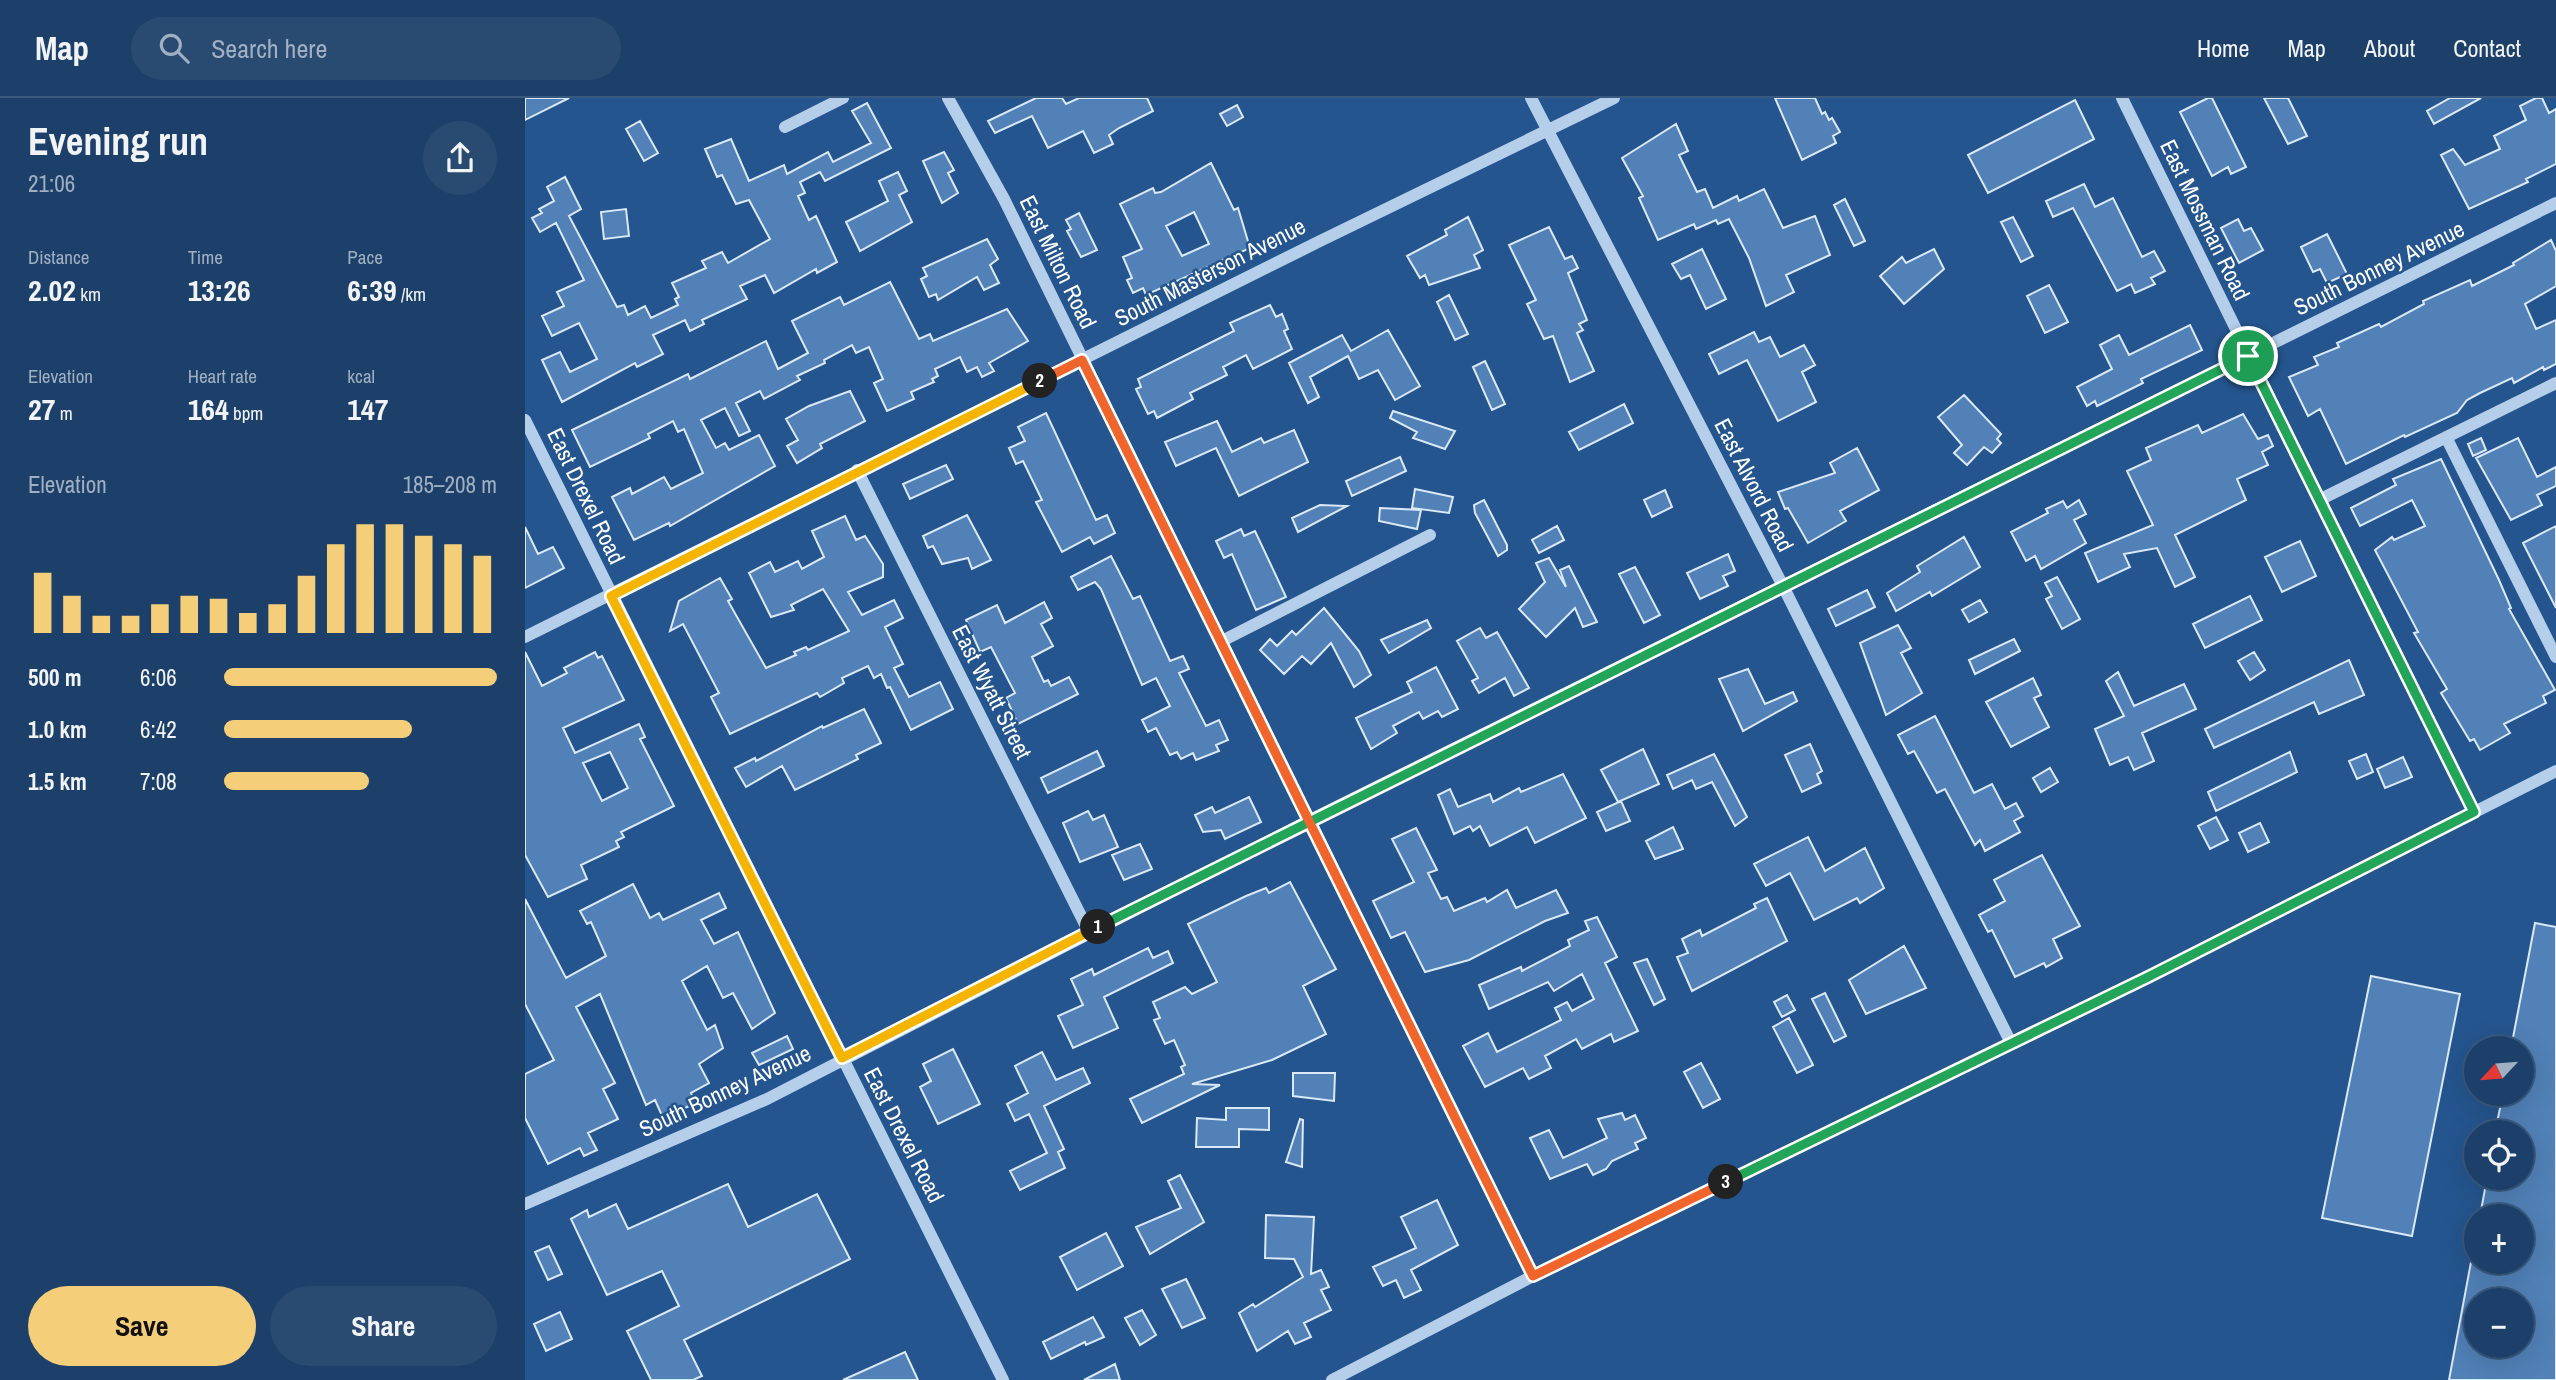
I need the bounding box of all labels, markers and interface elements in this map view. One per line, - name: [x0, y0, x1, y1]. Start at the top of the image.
- search box: [131, 17, 621, 80]
- text: Map: [35, 26, 89, 70]
- icon: search: [155, 29, 193, 67]
- text: Search here: [211, 31, 327, 66]
- text: Home: [2197, 32, 2249, 64]
- text: Map: [2287, 32, 2326, 64]
- text: About: [2364, 32, 2415, 64]
- text: Contact: [2453, 32, 2521, 64]
- text: Evening run: [28, 116, 208, 167]
- button: share: [423, 121, 497, 195]
- street label: East Mossman Road: [2153, 134, 2258, 305]
- text: 21:06: [28, 168, 75, 199]
- street label: East Milton Road: [1013, 190, 1104, 334]
- street label: South Masterson Avenue: [1109, 210, 1311, 333]
- street label: South Bonney Avenue: [2288, 213, 2469, 322]
- text: Distance: [28, 244, 89, 270]
- text: Time: [188, 244, 223, 270]
- text: Pace: [347, 244, 383, 270]
- text: 2.02: [28, 270, 76, 310]
- text: 13:26: [188, 270, 251, 310]
- text: 6:39: [347, 270, 397, 310]
- text: km: [76, 281, 101, 307]
- text: /km: [397, 281, 426, 307]
- pin: [2218, 326, 2278, 386]
- icon: arrive: [2229, 337, 2267, 375]
- text: Elevation: [28, 363, 93, 389]
- text: Heart rate: [188, 363, 257, 389]
- text: kcal: [347, 363, 375, 389]
- pin: 2: [1023, 364, 1057, 398]
- text: 2: [1035, 367, 1044, 393]
- text: 27: [28, 389, 55, 429]
- text: 164: [188, 389, 229, 429]
- text: 147: [347, 389, 388, 429]
- text: m: [55, 400, 73, 426]
- text: bpm: [229, 400, 263, 426]
- street label: East Alvord Road: [1708, 413, 1801, 557]
- street label: East Drexel Road: [540, 423, 633, 569]
- text: Elevation: [28, 469, 107, 500]
- text: 185–208 m: [403, 469, 497, 500]
- street label: East Wyatt Street: [945, 619, 1040, 764]
- text: 500 m: [28, 662, 81, 693]
- text: 6:06: [140, 662, 177, 693]
- text: 1.0 km: [28, 714, 87, 745]
- text: 6:42: [140, 714, 177, 745]
- text: 1.5 km: [28, 766, 87, 797]
- text: 7:08: [140, 766, 177, 797]
- pin: 1: [1081, 910, 1115, 944]
- text: 1: [1093, 913, 1102, 939]
- north arrow: [2464, 1036, 2534, 1106]
- map controls: [2464, 1036, 2534, 1358]
- street label: South Bonney Avenue: [634, 1037, 816, 1144]
- street label: East Drexel Road: [857, 1062, 952, 1208]
- button: locate: [2464, 1120, 2534, 1190]
- pin: 3: [1709, 1164, 1743, 1200]
- text: 3: [1721, 1168, 1730, 1194]
- button: +: [2464, 1204, 2534, 1274]
- button: Save: [28, 1286, 256, 1366]
- button: Share: [270, 1286, 497, 1366]
- button: −: [2464, 1288, 2534, 1358]

